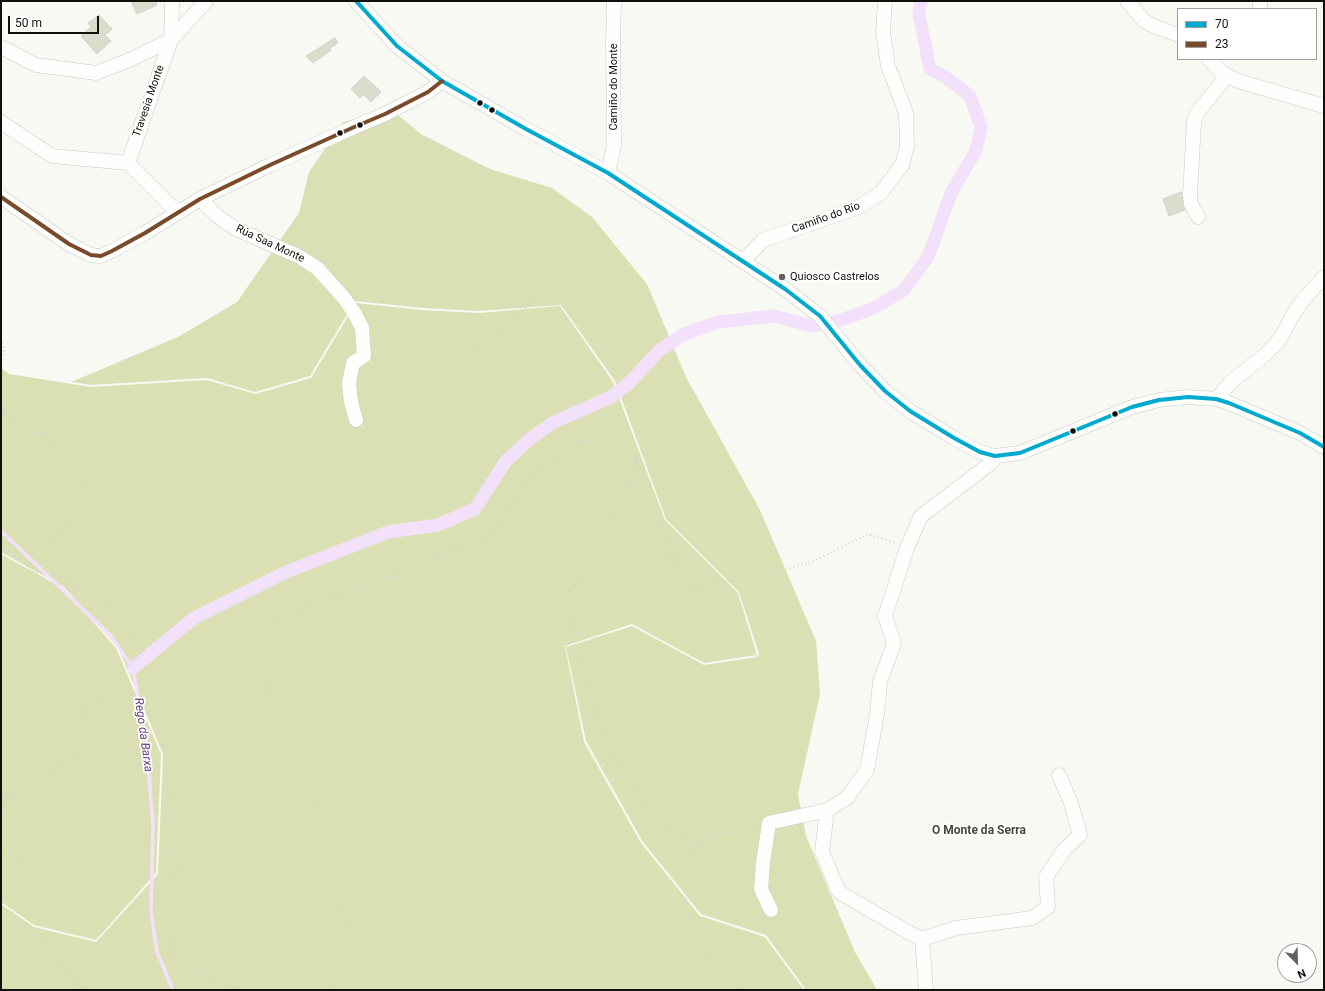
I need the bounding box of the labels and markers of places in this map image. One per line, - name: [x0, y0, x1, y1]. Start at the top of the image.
- unlabelled marker: [475, 98, 485, 108]
- unlabelled marker: [487, 105, 497, 115]
- unlabelled marker: [355, 120, 365, 130]
- unlabelled marker: [335, 128, 345, 138]
- place label: Quiosco Castrelos: [790, 270, 880, 284]
- marker: Quiosco Castrelos: [777, 272, 787, 282]
- unlabelled marker: [1110, 409, 1120, 419]
- unlabelled marker: [1068, 426, 1078, 436]

